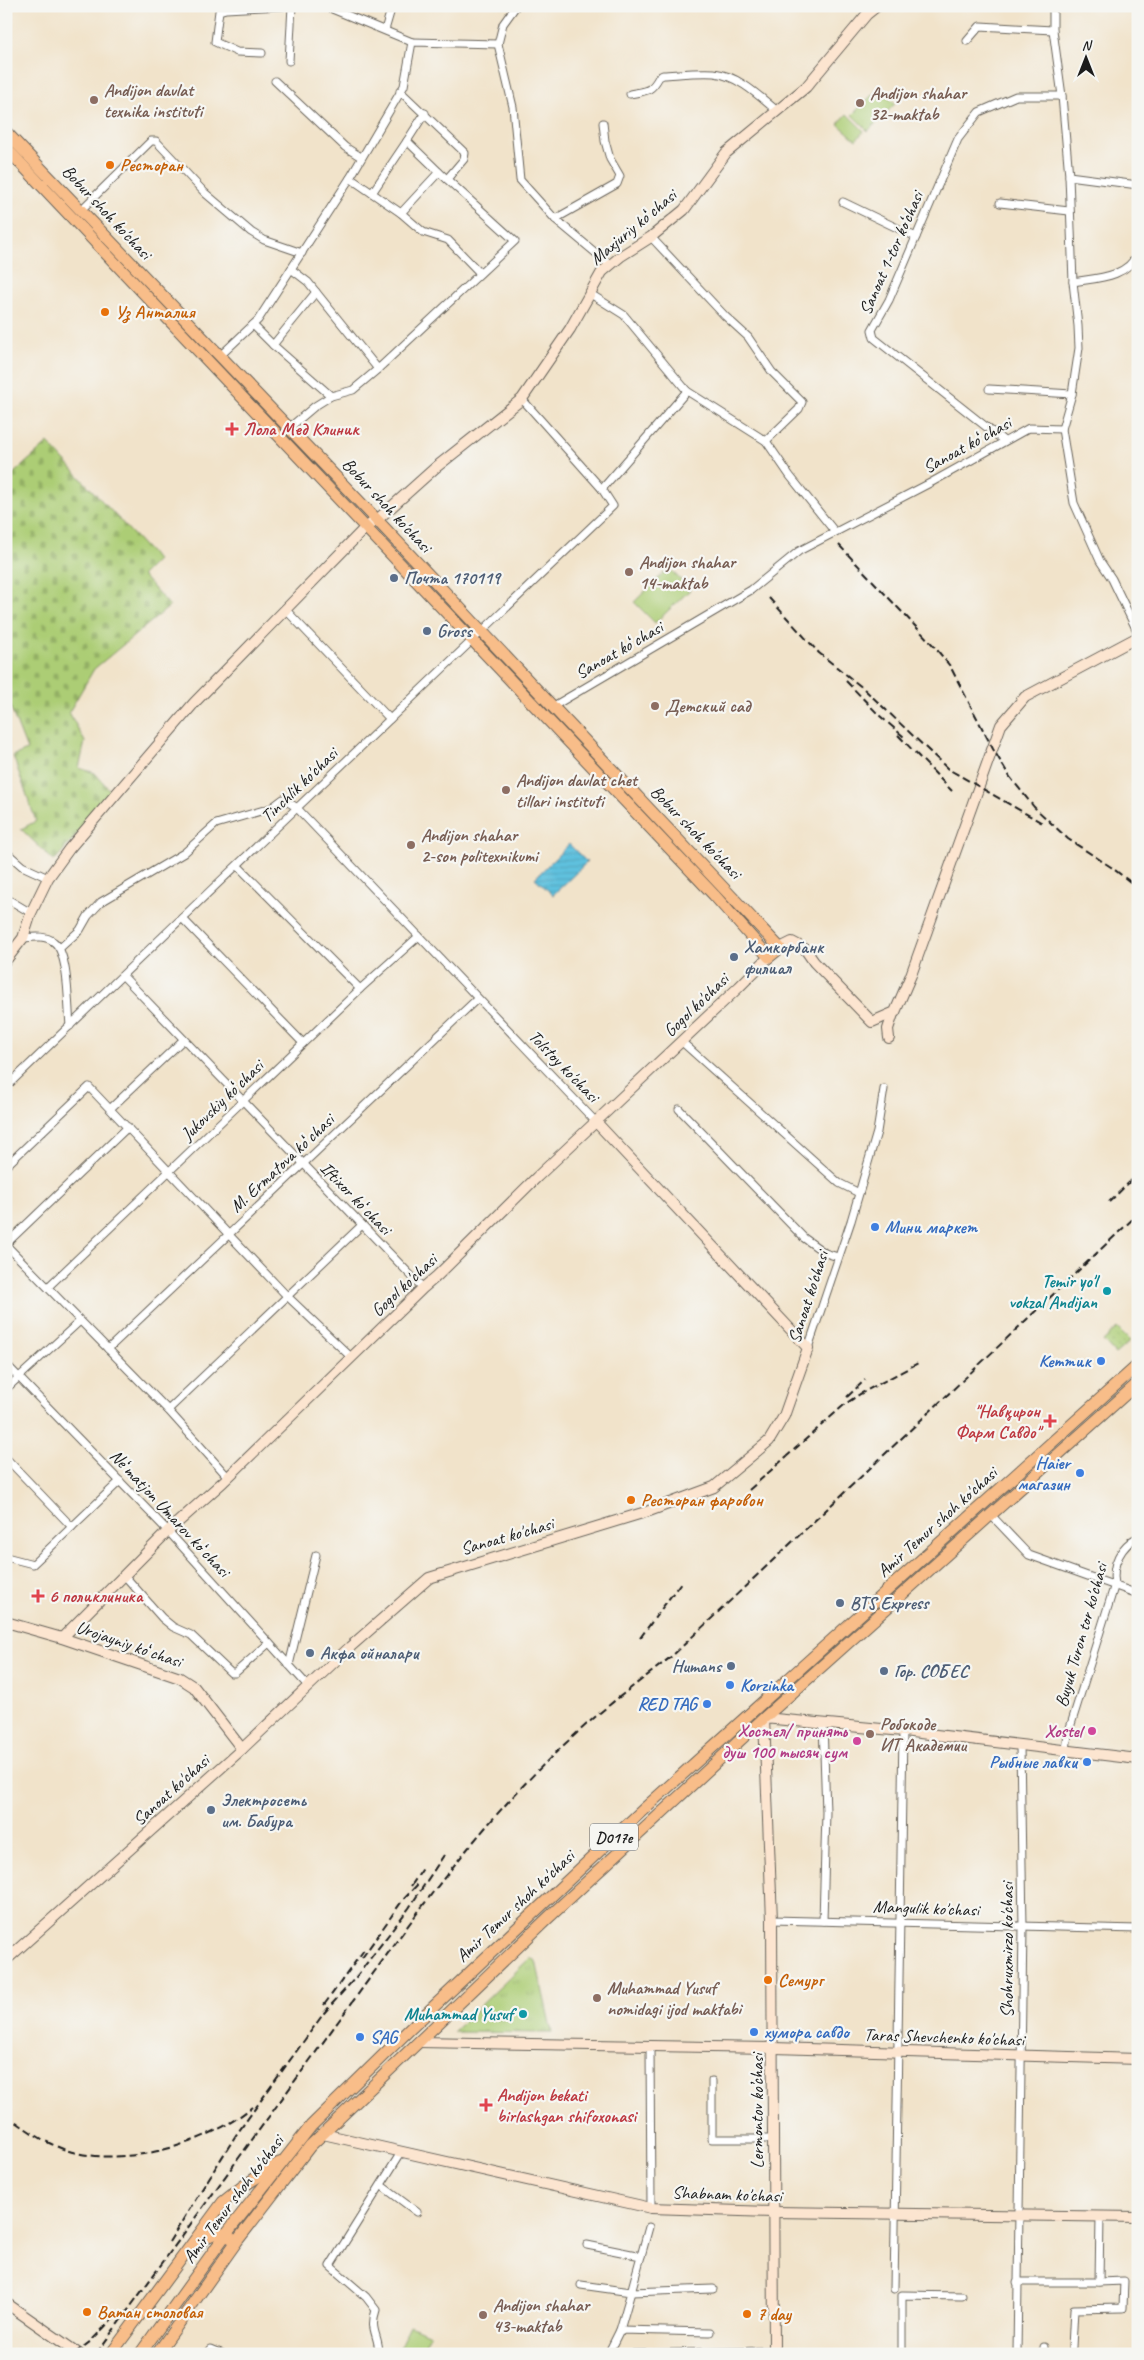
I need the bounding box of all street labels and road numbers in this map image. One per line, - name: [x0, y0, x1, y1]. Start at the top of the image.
- street label: Bobur shoh ko'chasi: [58, 160, 158, 266]
- street label: Maxjuriy koʻchasi: [585, 183, 683, 270]
- street label: Sanoat 1-tor ko‘chasi: [854, 186, 929, 318]
- street label: Sanoat koʻchasi: [919, 410, 1017, 478]
- street label: Bobur shoh ko'chasi: [338, 453, 438, 559]
- street label: Sanoat koʻchasi: [571, 615, 669, 684]
- street label: Tinchlik ko'chasi: [256, 741, 344, 827]
- street label: Bobur shoh ko'chasi: [646, 781, 748, 885]
- street label: Gogol ko'chasi: [659, 967, 735, 1041]
- street label: Tolstoy ko'chasi: [524, 1025, 606, 1109]
- street label: Jukovskiy koʻchasi: [175, 1053, 270, 1146]
- street label: M. Ermatova koʻchasi: [225, 1107, 341, 1217]
- street label: Iftixor koʻchasi: [316, 1157, 398, 1241]
- street label: Sanoat ko'chasi: [783, 1246, 834, 1346]
- street label: Gogol ko'chasi: [366, 1247, 443, 1321]
- street label: Neʻmatjon Umarov koʻchasi: [105, 1445, 237, 1583]
- street label: Amir Temur shoh ko'chasi: [872, 1460, 1004, 1582]
- street label: Sanoat ko'chasi: [458, 1512, 558, 1560]
- street label: Buyuk Turon tor ko'chasi: [1050, 1558, 1113, 1709]
- street label: Urоjayniy koʻchasi: [73, 1616, 187, 1673]
- street label: Sanoat ko'chasi: [128, 1748, 216, 1830]
- road number: D017e: [590, 1824, 638, 1850]
- street label: Amir Temur shoh ko'chasi: [451, 1844, 581, 1967]
- street label: Shohruxmirzo ko'chasi: [996, 1880, 1018, 2018]
- street label: Mangulik ko'chasi: [873, 1895, 982, 1921]
- street label: Taras Shevchenko ko'chasi: [864, 2023, 1027, 2051]
- street label: Lermontov ko’chasi: [746, 2051, 768, 2169]
- street label: Amir Temur shoh ko'chasi: [178, 2129, 290, 2267]
- street label: Shabnam ko'chasi: [672, 2181, 785, 2207]

